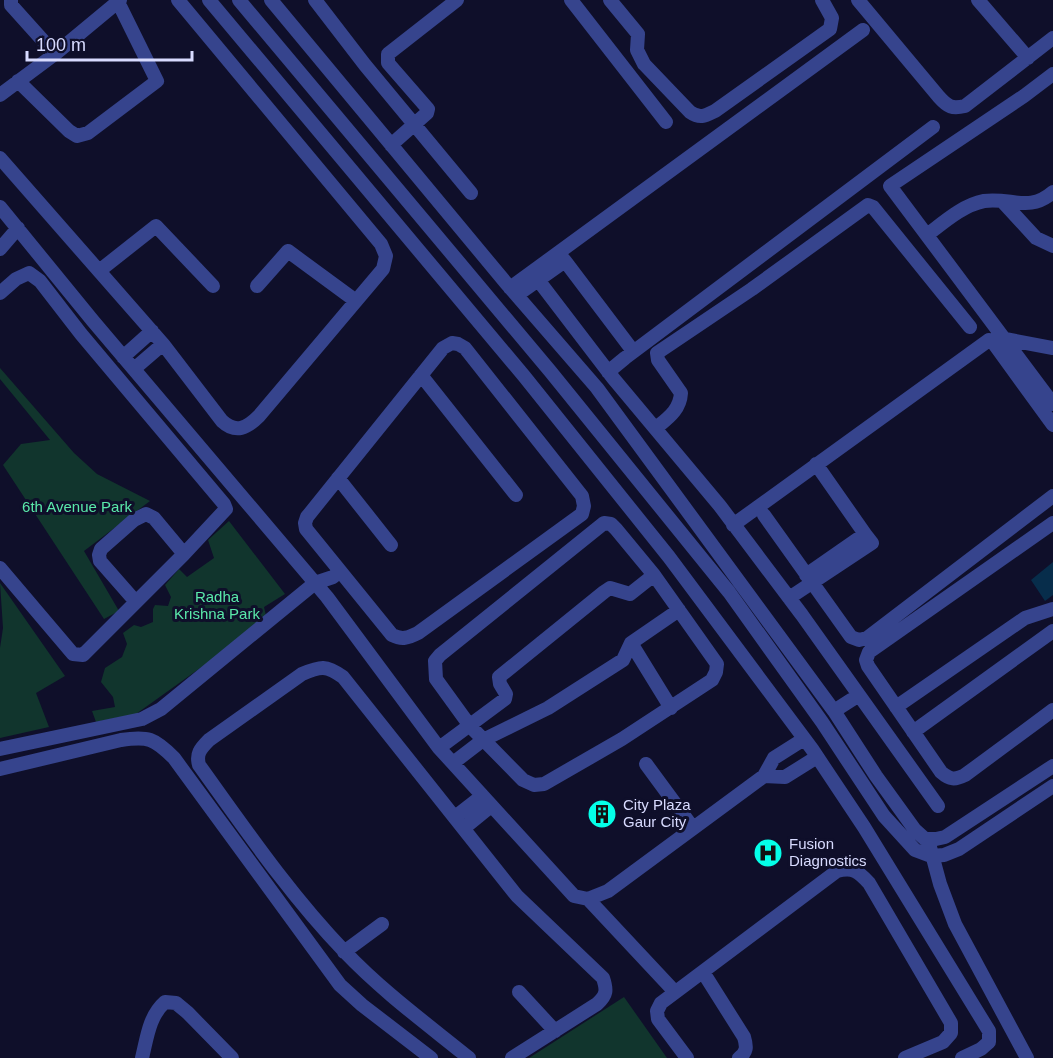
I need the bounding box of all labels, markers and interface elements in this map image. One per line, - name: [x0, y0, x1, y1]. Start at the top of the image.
- scale bar: [27, 24, 192, 62]
- text: 100 m: [36, 35, 86, 55]
- park label: 6th Avenue Park: [22, 498, 132, 515]
- park label: Radha Krishna Park: [174, 588, 260, 622]
- place label: City Plaza Gaur City: [623, 796, 691, 830]
- building icon: City Plaza Gaur City: [586, 798, 618, 830]
- place label: Fusion Diagnostics: [789, 835, 867, 869]
- hospital icon: Fusion Diagnostics: [752, 837, 784, 869]

